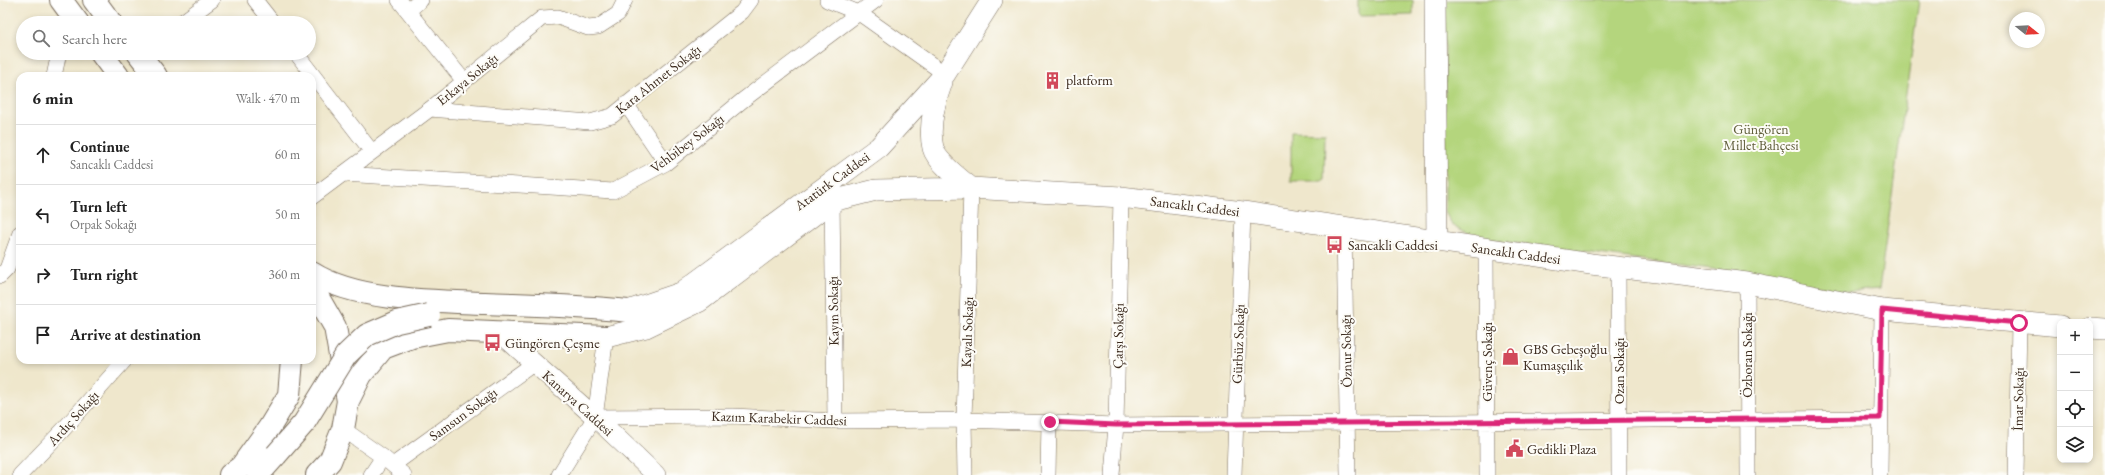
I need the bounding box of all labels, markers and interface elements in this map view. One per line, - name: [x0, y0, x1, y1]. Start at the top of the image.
- north arrow: [2009, 12, 2045, 48]
- search box: [16, 16, 316, 60]
- icon: search: [30, 27, 52, 49]
- text: Search here: [62, 29, 127, 48]
- street label: Kara Ahmet Sokağı: [612, 40, 705, 118]
- street label: Erkaya Sokağı: [433, 48, 502, 109]
- building icon: platform: [1043, 70, 1063, 90]
- place label: platform: [1066, 71, 1113, 89]
- text: 6 min: [32, 87, 73, 109]
- text: Walk · 470 m: [236, 90, 300, 107]
- street label: Vehbibey Sokağı: [647, 109, 728, 177]
- park label: Güngören Millet Bahçesi: [1723, 120, 1799, 154]
- text: Continue: [70, 137, 130, 156]
- icon: ahead: [32, 144, 54, 166]
- text: 60 m: [275, 146, 300, 163]
- street label: Atatürk Caddesi: [790, 147, 874, 215]
- text: Sancaklı Caddesi: [70, 156, 153, 173]
- street label: Sancaklı Caddesi: [1149, 192, 1241, 220]
- text: Turn left: [70, 197, 127, 216]
- icon: left: [32, 204, 54, 226]
- text: 50 m: [275, 206, 300, 223]
- text: Orpak Sokağı: [70, 216, 137, 233]
- bus stop icon: Sancakli Caddesi: [1325, 235, 1345, 255]
- place label: Sancakli Caddesi: [1348, 236, 1438, 254]
- street label: Sancaklı Caddesi: [1470, 238, 1562, 268]
- icon: right: [32, 264, 54, 286]
- text: Turn right: [70, 265, 138, 284]
- text: 360 m: [269, 266, 300, 283]
- street label: Kayın Sokağı: [823, 275, 843, 346]
- street label: Kayalı Sokağı: [957, 296, 977, 368]
- street label: Çarşı Sokağı: [1108, 302, 1128, 369]
- street label: Gürbüz Sokağı: [1228, 303, 1248, 384]
- street label: Özboran Sokağı: [1738, 312, 1756, 398]
- street label: Öznur Sokağı: [1336, 314, 1356, 388]
- route start: [2010, 314, 2028, 332]
- map controls: [2057, 319, 2093, 463]
- button: +: [2057, 319, 2093, 355]
- street label: Güvenç Sokağı: [1478, 322, 1496, 402]
- icon: arrive: [32, 324, 54, 346]
- text: Arrive at destination: [70, 325, 201, 344]
- bus stop icon: Güngören Çeşme: [482, 333, 502, 353]
- place label: Güngören Çeşme: [505, 334, 600, 352]
- street label: Ozan Sokağı: [1610, 337, 1628, 404]
- place label: GBS Gebeşoğlu Kumaşçılık: [1523, 340, 1608, 374]
- shop icon: GBS Gebeşoğlu Kumaşçılık: [1500, 347, 1520, 367]
- button: −: [2057, 355, 2093, 391]
- street label: Kanarya Caddesi: [538, 366, 618, 440]
- street label: İmar Sokağı: [2008, 366, 2028, 431]
- street label: Samsun Sokağı: [425, 383, 501, 445]
- street label: Ardıç Sokağı: [43, 386, 103, 450]
- button: locate: [2057, 391, 2093, 427]
- street label: Kazım Karabekir Caddesi: [711, 407, 848, 429]
- route end: [1041, 413, 1059, 431]
- button: layers: [2057, 427, 2093, 463]
- public building icon: Gedikli Plaza: [1504, 439, 1524, 459]
- place label: Gedikli Plaza: [1527, 440, 1597, 458]

